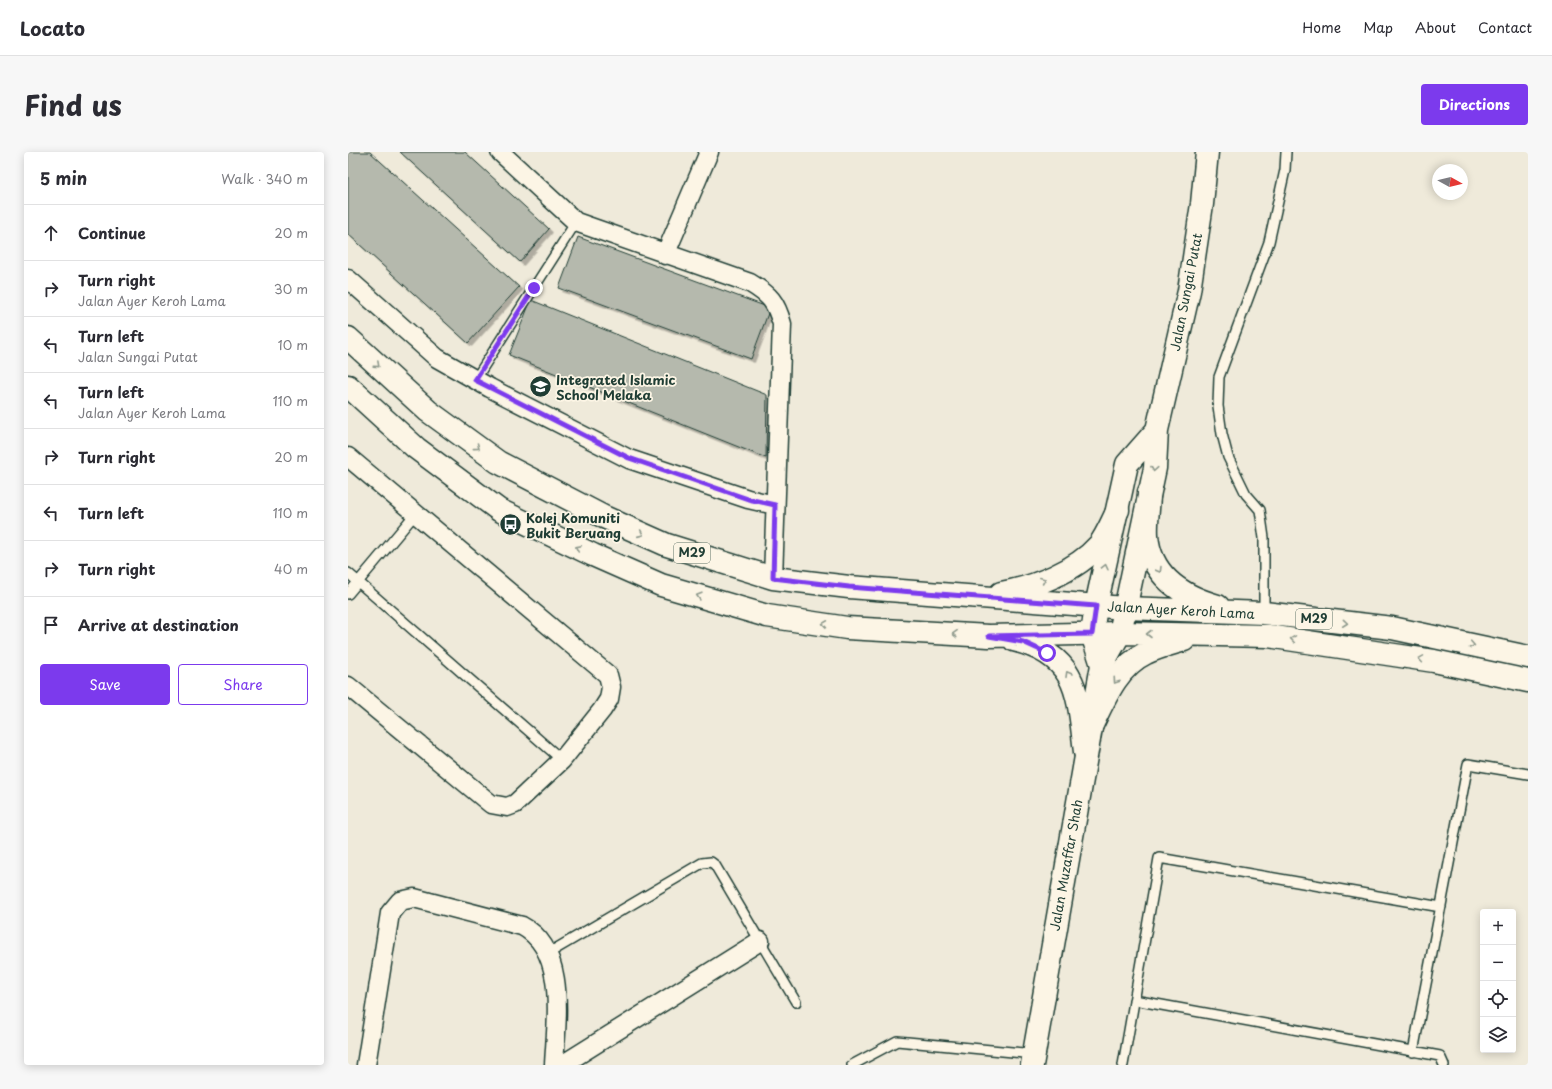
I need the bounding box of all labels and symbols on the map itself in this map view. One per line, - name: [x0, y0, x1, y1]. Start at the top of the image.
- north arrow: [1432, 164, 1468, 200]
- street label: Jalan Sungai Putat: [1165, 231, 1206, 353]
- route end: [525, 279, 543, 297]
- one-way arrow: [372, 360, 380, 367]
- place label: Integrated Islamic School Melaka: [556, 370, 675, 404]
- school or university icon: Integrated Islamic School Melaka: [528, 374, 554, 400]
- one-way arrow: [473, 442, 480, 450]
- one-way arrow: [1151, 466, 1159, 472]
- place label: Kolej Komuniti Bukit Beruang: [526, 508, 621, 542]
- bus stop icon: Kolej Komuniti Bukit Beruang: [498, 512, 524, 538]
- one-way arrow: [637, 529, 645, 537]
- road number: M29: [674, 543, 710, 563]
- one-way arrow: [575, 545, 583, 553]
- one-way arrow: [1100, 564, 1108, 571]
- one-way arrow: [1155, 566, 1162, 573]
- one-way arrow: [1039, 577, 1047, 585]
- one-way arrow: [696, 592, 703, 601]
- street label: Jalan Ayer Keroh Lama: [1107, 596, 1256, 623]
- road number: M29: [1296, 609, 1332, 629]
- one-way arrow: [1341, 618, 1348, 627]
- one-way arrow: [822, 620, 828, 629]
- one-way arrow: [952, 629, 958, 638]
- one-way arrow: [1146, 630, 1152, 638]
- one-way arrow: [1290, 635, 1296, 644]
- one-way arrow: [1469, 640, 1476, 648]
- route start: [1038, 644, 1056, 662]
- one-way arrow: [1418, 655, 1424, 664]
- one-way arrow: [1065, 671, 1072, 678]
- one-way arrow: [1113, 677, 1121, 684]
- street label: Jalan Muzaffar Shah: [1045, 798, 1086, 932]

